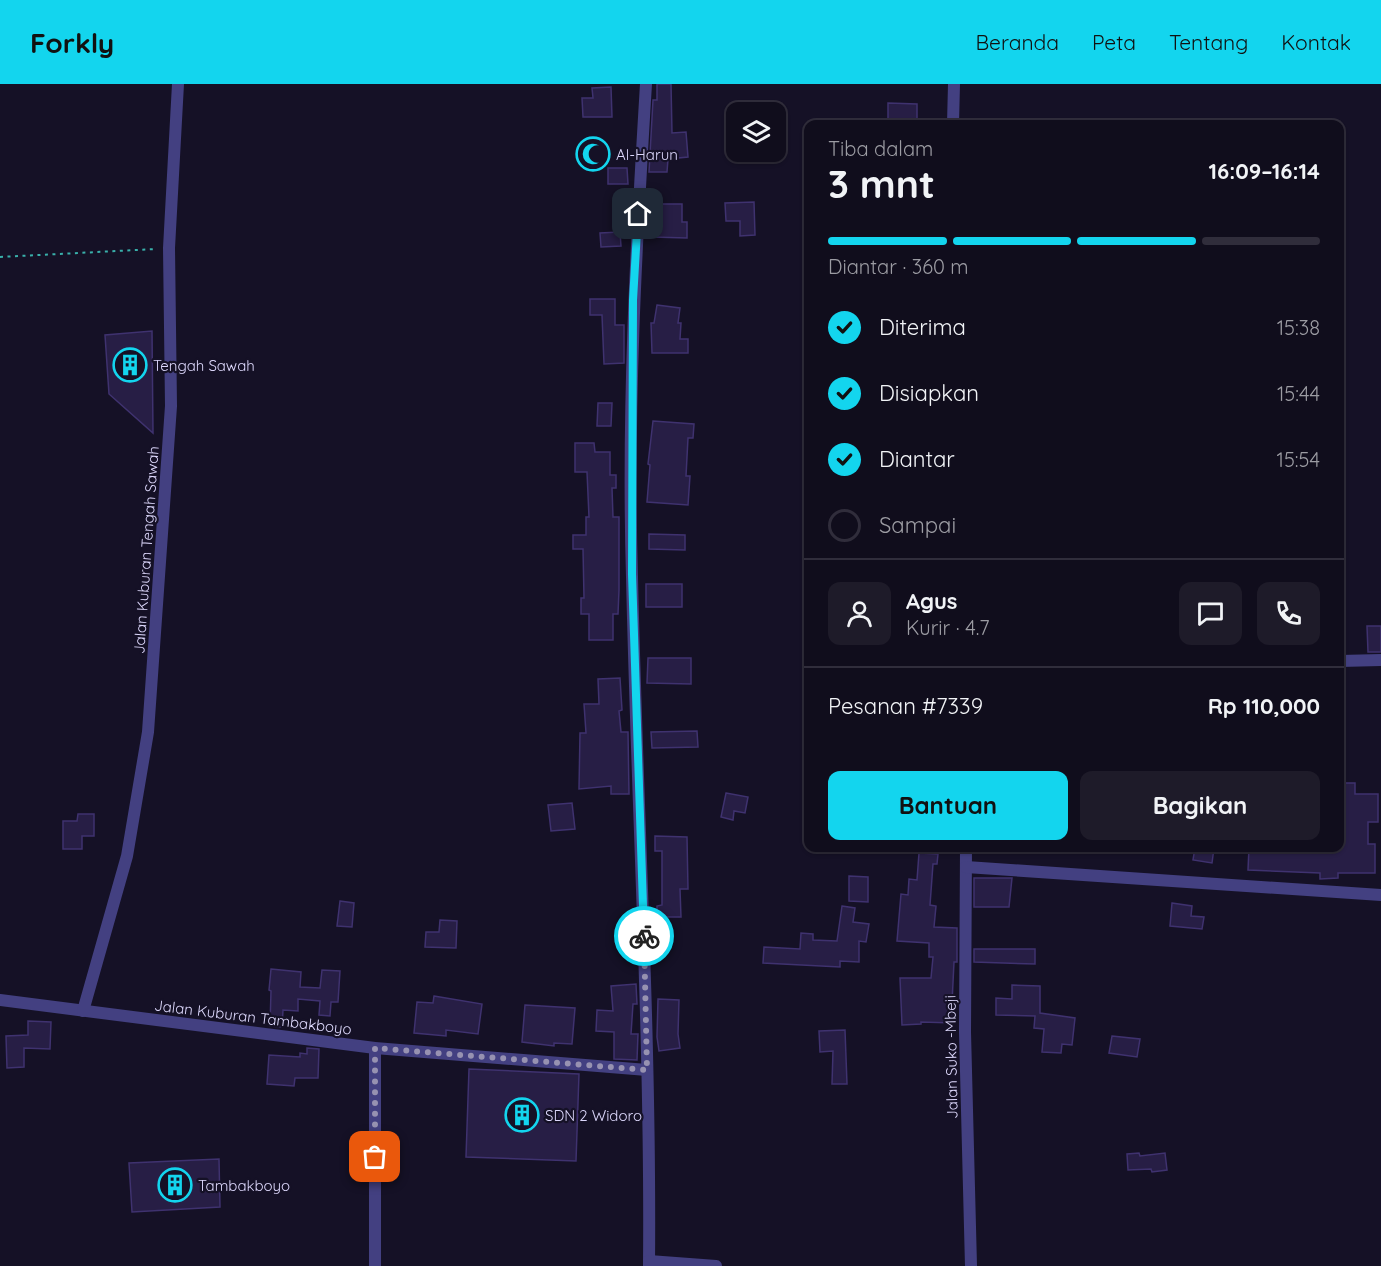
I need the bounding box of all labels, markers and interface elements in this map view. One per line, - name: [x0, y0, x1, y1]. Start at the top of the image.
- text: Forkly: [30, 25, 114, 60]
- text: Beranda: [975, 29, 1059, 55]
- text: Peta: [1092, 29, 1136, 55]
- text: Tentang: [1169, 29, 1248, 55]
- text: Kontak: [1281, 29, 1351, 55]
- map controls: [726, 102, 786, 162]
- button: layers: [726, 102, 786, 162]
- mosque icon: Al-Harun: [575, 136, 611, 172]
- text: Tiba dalam: [828, 136, 933, 161]
- place label: Al-Harun: [616, 145, 678, 164]
- text: 16:09–16:14: [1209, 157, 1320, 185]
- text: 3 mnt: [828, 159, 935, 208]
- pin: [612, 188, 663, 239]
- icon: home: [621, 197, 654, 230]
- text: Diantar · 360 m: [828, 254, 969, 279]
- icon: check: [828, 311, 861, 344]
- text: Diterima: [879, 313, 966, 341]
- text: 15:38: [1277, 315, 1320, 340]
- building icon: Tengah Sawah: [112, 347, 148, 383]
- place label: Tengah Sawah: [153, 356, 255, 375]
- icon: check: [828, 377, 861, 410]
- text: Disiapkan: [879, 379, 979, 407]
- text: 15:44: [1277, 381, 1320, 406]
- icon: check: [828, 443, 861, 476]
- street label: Jalan Kuburan Tengah Sawah: [129, 445, 163, 655]
- text: Diantar: [879, 445, 955, 473]
- text: 15:54: [1277, 447, 1320, 472]
- text: Sampai: [879, 511, 956, 539]
- button: person: [828, 582, 891, 645]
- button: chat: [1179, 582, 1242, 645]
- button: phone: [1257, 582, 1320, 645]
- text: Agus: [906, 587, 957, 615]
- text: Kurir · 4.7: [906, 615, 990, 640]
- text: Pesanan #7339: [828, 692, 983, 720]
- text: Rp 110,000: [1208, 692, 1320, 720]
- button: Bantuan: [828, 771, 1068, 840]
- button: Bagikan: [1080, 771, 1320, 840]
- courier: [614, 906, 674, 966]
- icon: bike: [628, 920, 661, 953]
- street label: Jalan Kuburan Tambakboyo: [153, 995, 353, 1039]
- street label: Jalan Suko -Mbeji: [940, 995, 962, 1119]
- building icon: SDN 2 Widoro: [504, 1097, 540, 1133]
- place label: SDN 2 Widoro: [545, 1106, 642, 1125]
- pin: [349, 1131, 400, 1182]
- icon: bag: [358, 1140, 391, 1173]
- building icon: Tambakboyo: [157, 1167, 193, 1203]
- place label: Tambakboyo: [198, 1176, 290, 1195]

